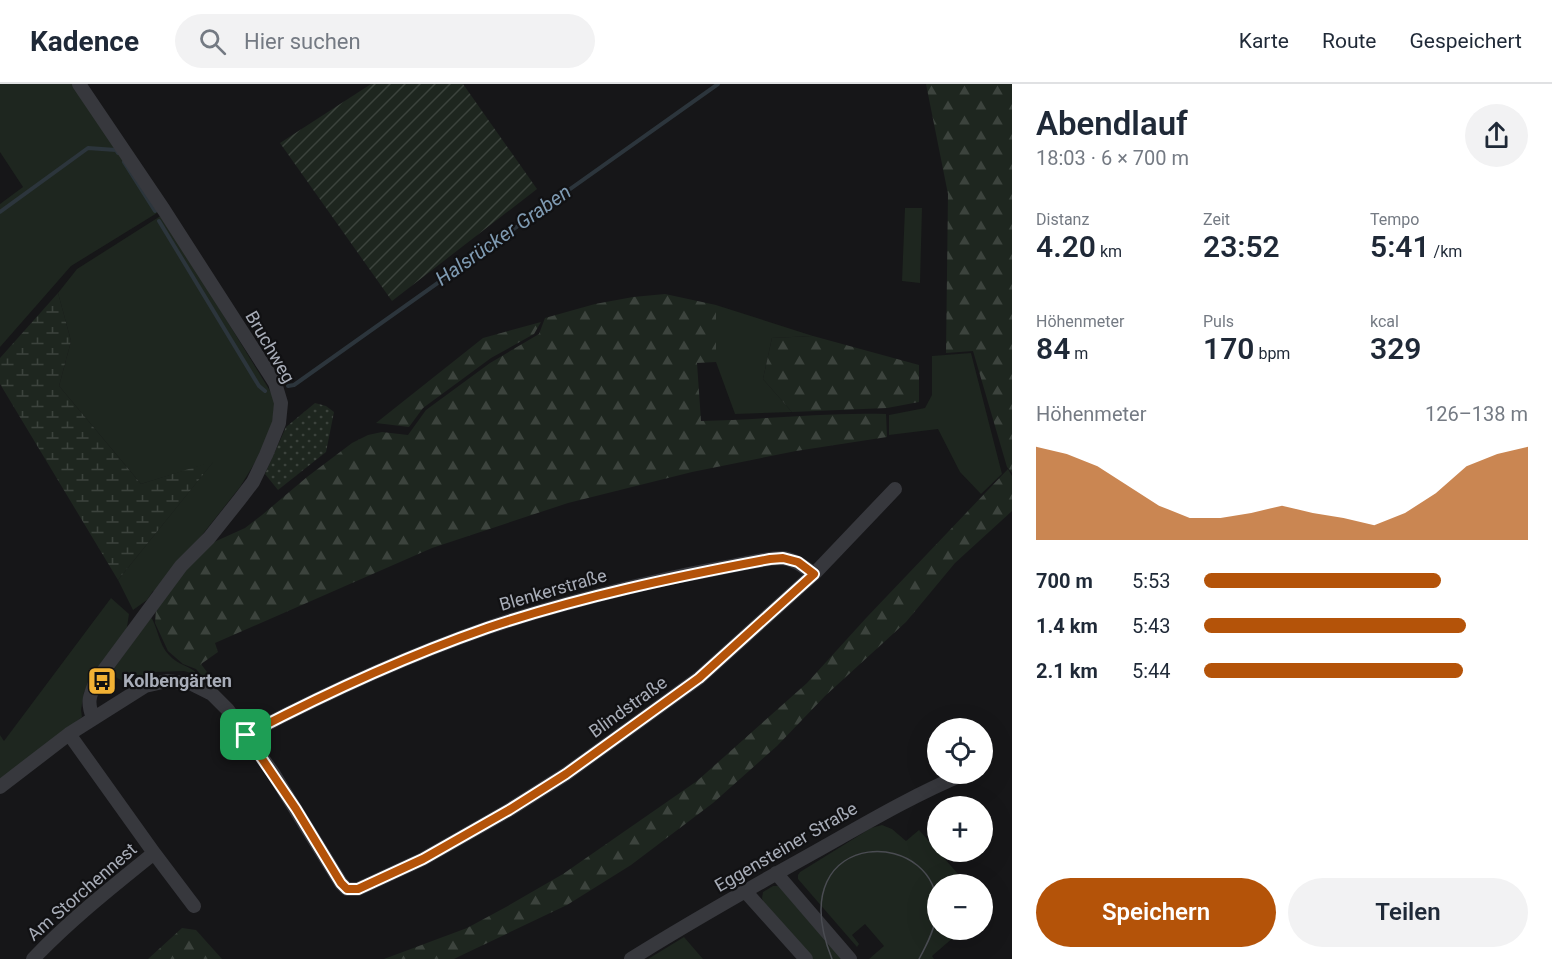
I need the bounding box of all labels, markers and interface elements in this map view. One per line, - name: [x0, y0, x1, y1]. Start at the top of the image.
- search box: [175, 14, 595, 68]
- text: Kadence: [30, 25, 139, 58]
- icon: search: [196, 25, 229, 58]
- text: Hier suchen: [244, 29, 361, 54]
- text: Karte: [1239, 29, 1289, 53]
- text: Route: [1322, 29, 1376, 53]
- text: Gespeichert: [1409, 29, 1522, 53]
- text: Abendlauf: [1036, 104, 1188, 143]
- button: share: [1465, 104, 1528, 167]
- text: 18:03 · 6 × 700 m: [1036, 146, 1189, 170]
- water label: Halsrücker Graben: [431, 179, 575, 291]
- text: Distanz: [1036, 210, 1089, 229]
- text: Zeit: [1203, 210, 1230, 229]
- text: Tempo: [1370, 210, 1419, 229]
- text: 4.20: [1036, 229, 1096, 264]
- text: 23:52: [1203, 229, 1280, 264]
- text: 5:41: [1370, 229, 1430, 264]
- text: km: [1096, 242, 1122, 261]
- text: /km: [1430, 242, 1462, 261]
- street label: Bruchweg: [241, 307, 299, 387]
- text: Höhenmeter: [1036, 312, 1124, 331]
- text: Puls: [1203, 312, 1234, 331]
- text: kcal: [1370, 312, 1399, 331]
- text: 84: [1036, 331, 1070, 366]
- text: 170: [1203, 331, 1254, 366]
- text: 329: [1370, 331, 1421, 366]
- text: m: [1070, 344, 1088, 363]
- text: bpm: [1254, 344, 1290, 363]
- text: Höhenmeter: [1036, 402, 1146, 426]
- text: 126–138 m: [1425, 402, 1528, 426]
- street label: Blenkerstraße: [497, 564, 609, 615]
- text: 700 m: [1036, 569, 1093, 593]
- text: 5:53: [1132, 569, 1171, 593]
- text: 1.4 km: [1036, 614, 1098, 638]
- text: 5:43: [1132, 614, 1171, 638]
- text: 2.1 km: [1036, 659, 1098, 683]
- text: 5:44: [1132, 659, 1171, 683]
- bus stop icon: Kolbengärten: [86, 665, 118, 697]
- place label: Kolbengärten: [123, 670, 232, 691]
- street label: Blindstraße: [585, 671, 671, 742]
- pin: [220, 709, 271, 760]
- icon: arrive: [229, 718, 262, 751]
- map controls: [927, 718, 993, 940]
- button: locate: [927, 718, 993, 784]
- button: +: [927, 796, 993, 862]
- street label: Eggensteiner Straße: [711, 797, 861, 896]
- street label: Am Storchennest: [23, 838, 141, 945]
- button: −: [927, 874, 993, 940]
- button: Speichern: [1036, 878, 1276, 947]
- button: Teilen: [1288, 878, 1528, 947]

